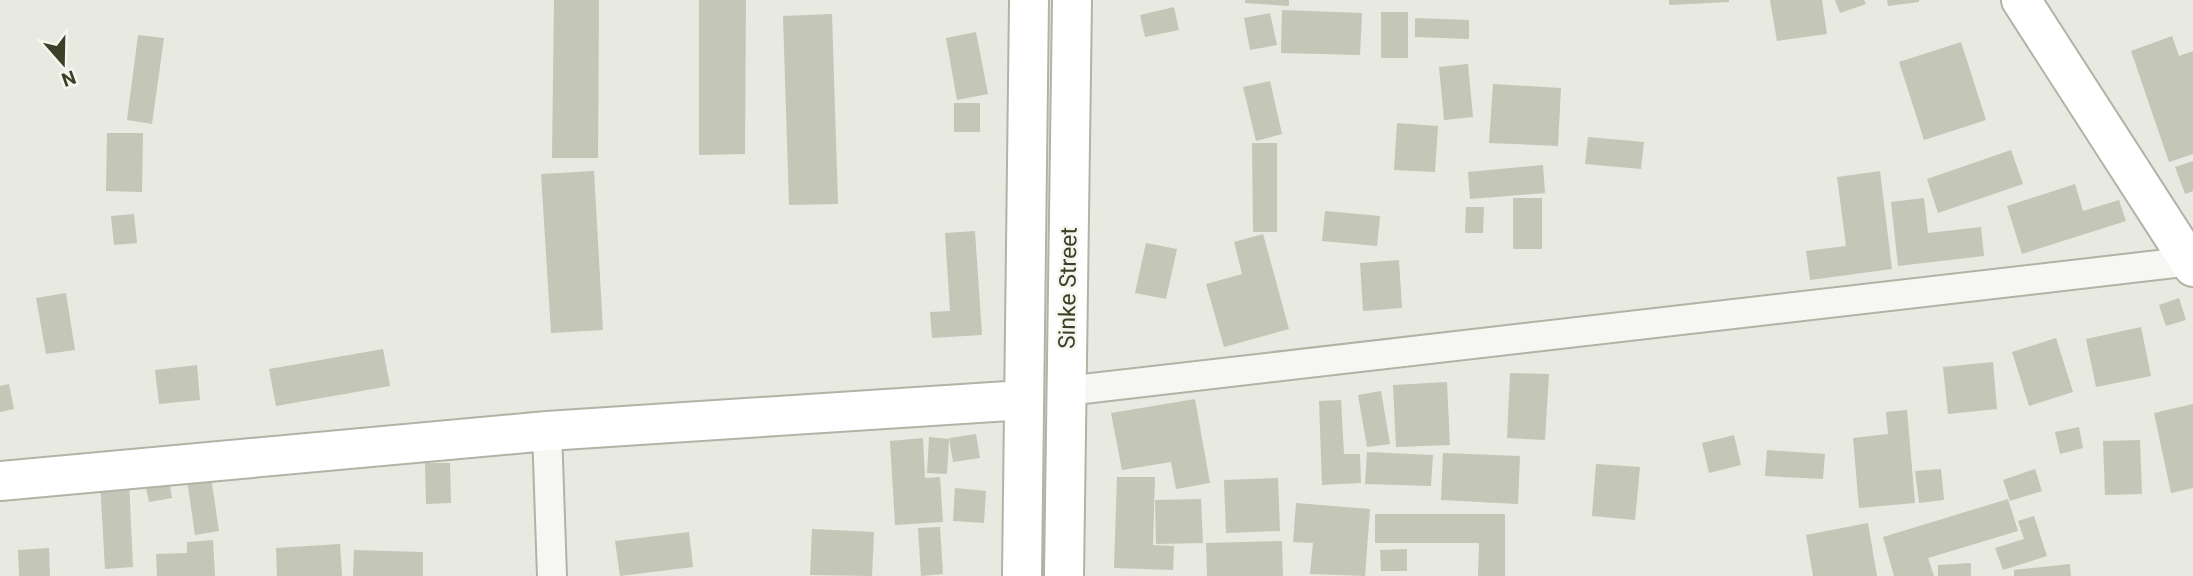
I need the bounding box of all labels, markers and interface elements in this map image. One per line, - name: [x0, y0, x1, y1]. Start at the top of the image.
- north arrow: [28, 28, 98, 98]
- text: N: [58, 65, 79, 92]
- street label: Sinke Street: [1053, 227, 1083, 349]

